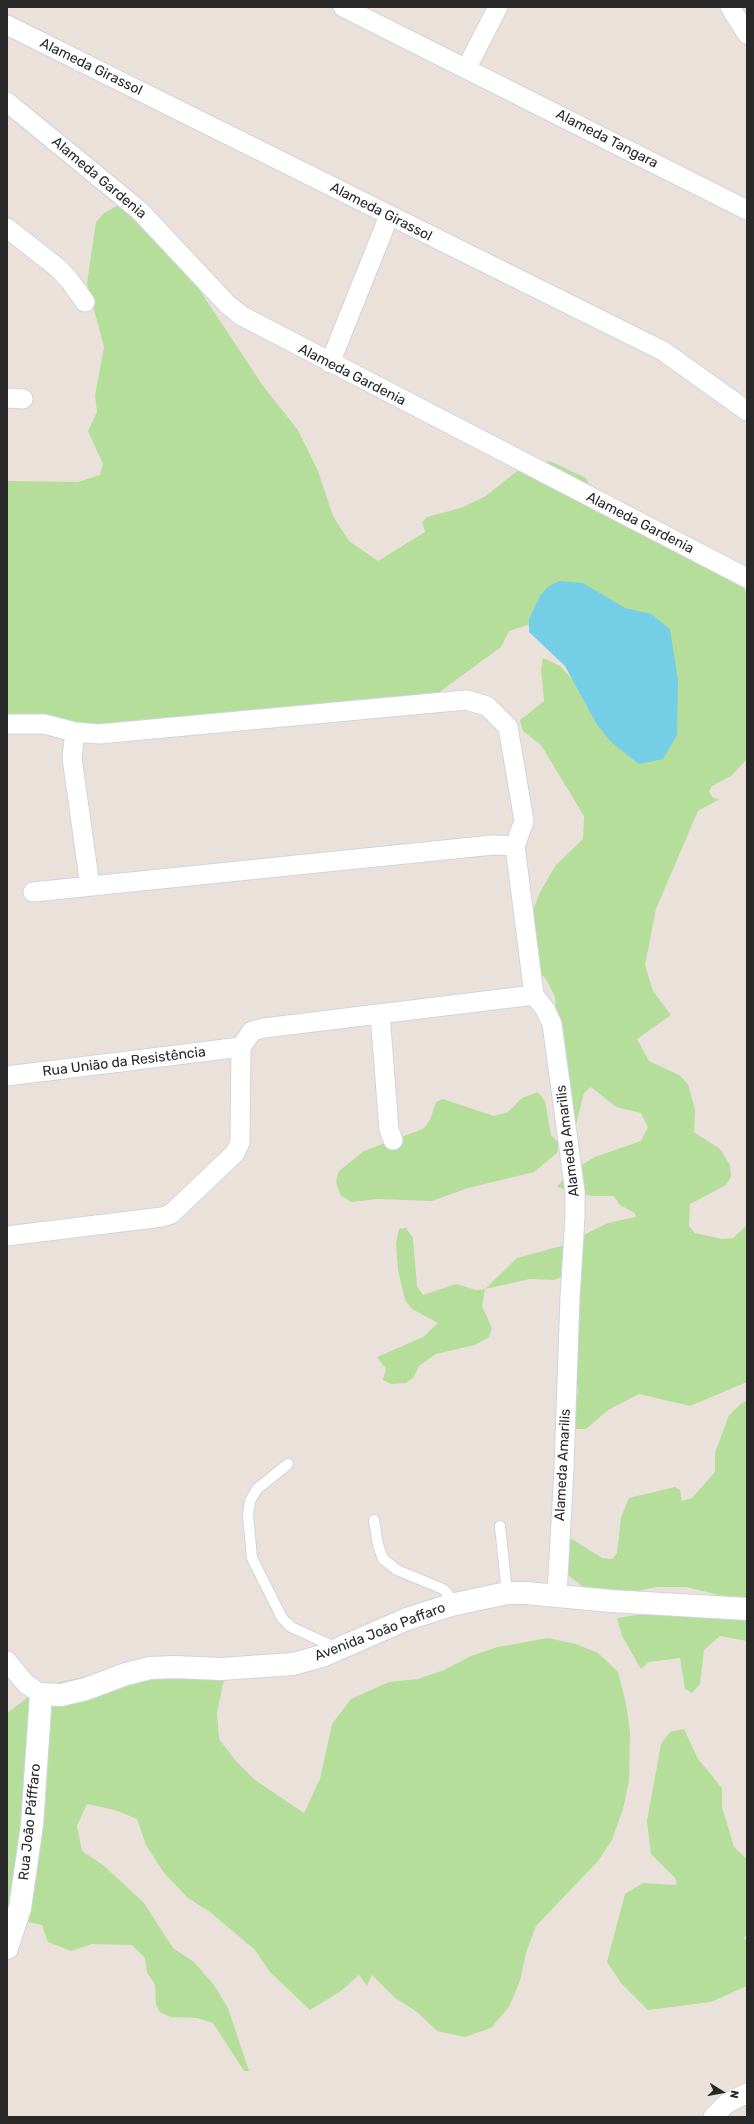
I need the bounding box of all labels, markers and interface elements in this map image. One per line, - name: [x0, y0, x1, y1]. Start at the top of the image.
- street label: Alameda Girassol: [37, 35, 145, 99]
- street label: Alameda Tangara: [553, 106, 661, 172]
- street label: Alameda Gardenia: [48, 133, 150, 223]
- street label: Alameda Girassol: [327, 179, 435, 245]
- street label: Alameda Gardenia: [295, 341, 409, 409]
- street label: Alameda Gardenia: [583, 489, 697, 557]
- street label: Rua União da Resistência: [41, 1044, 207, 1080]
- street label: Alameda Amarilis: [553, 1084, 583, 1198]
- street label: Alameda Amarilis: [552, 1408, 574, 1522]
- street label: Avenida João Paffaro: [312, 1599, 448, 1665]
- street label: Rua João Páfffaro: [16, 1763, 44, 1881]
- north arrow: [702, 2072, 742, 2112]
- text: N: [727, 2089, 741, 2100]

